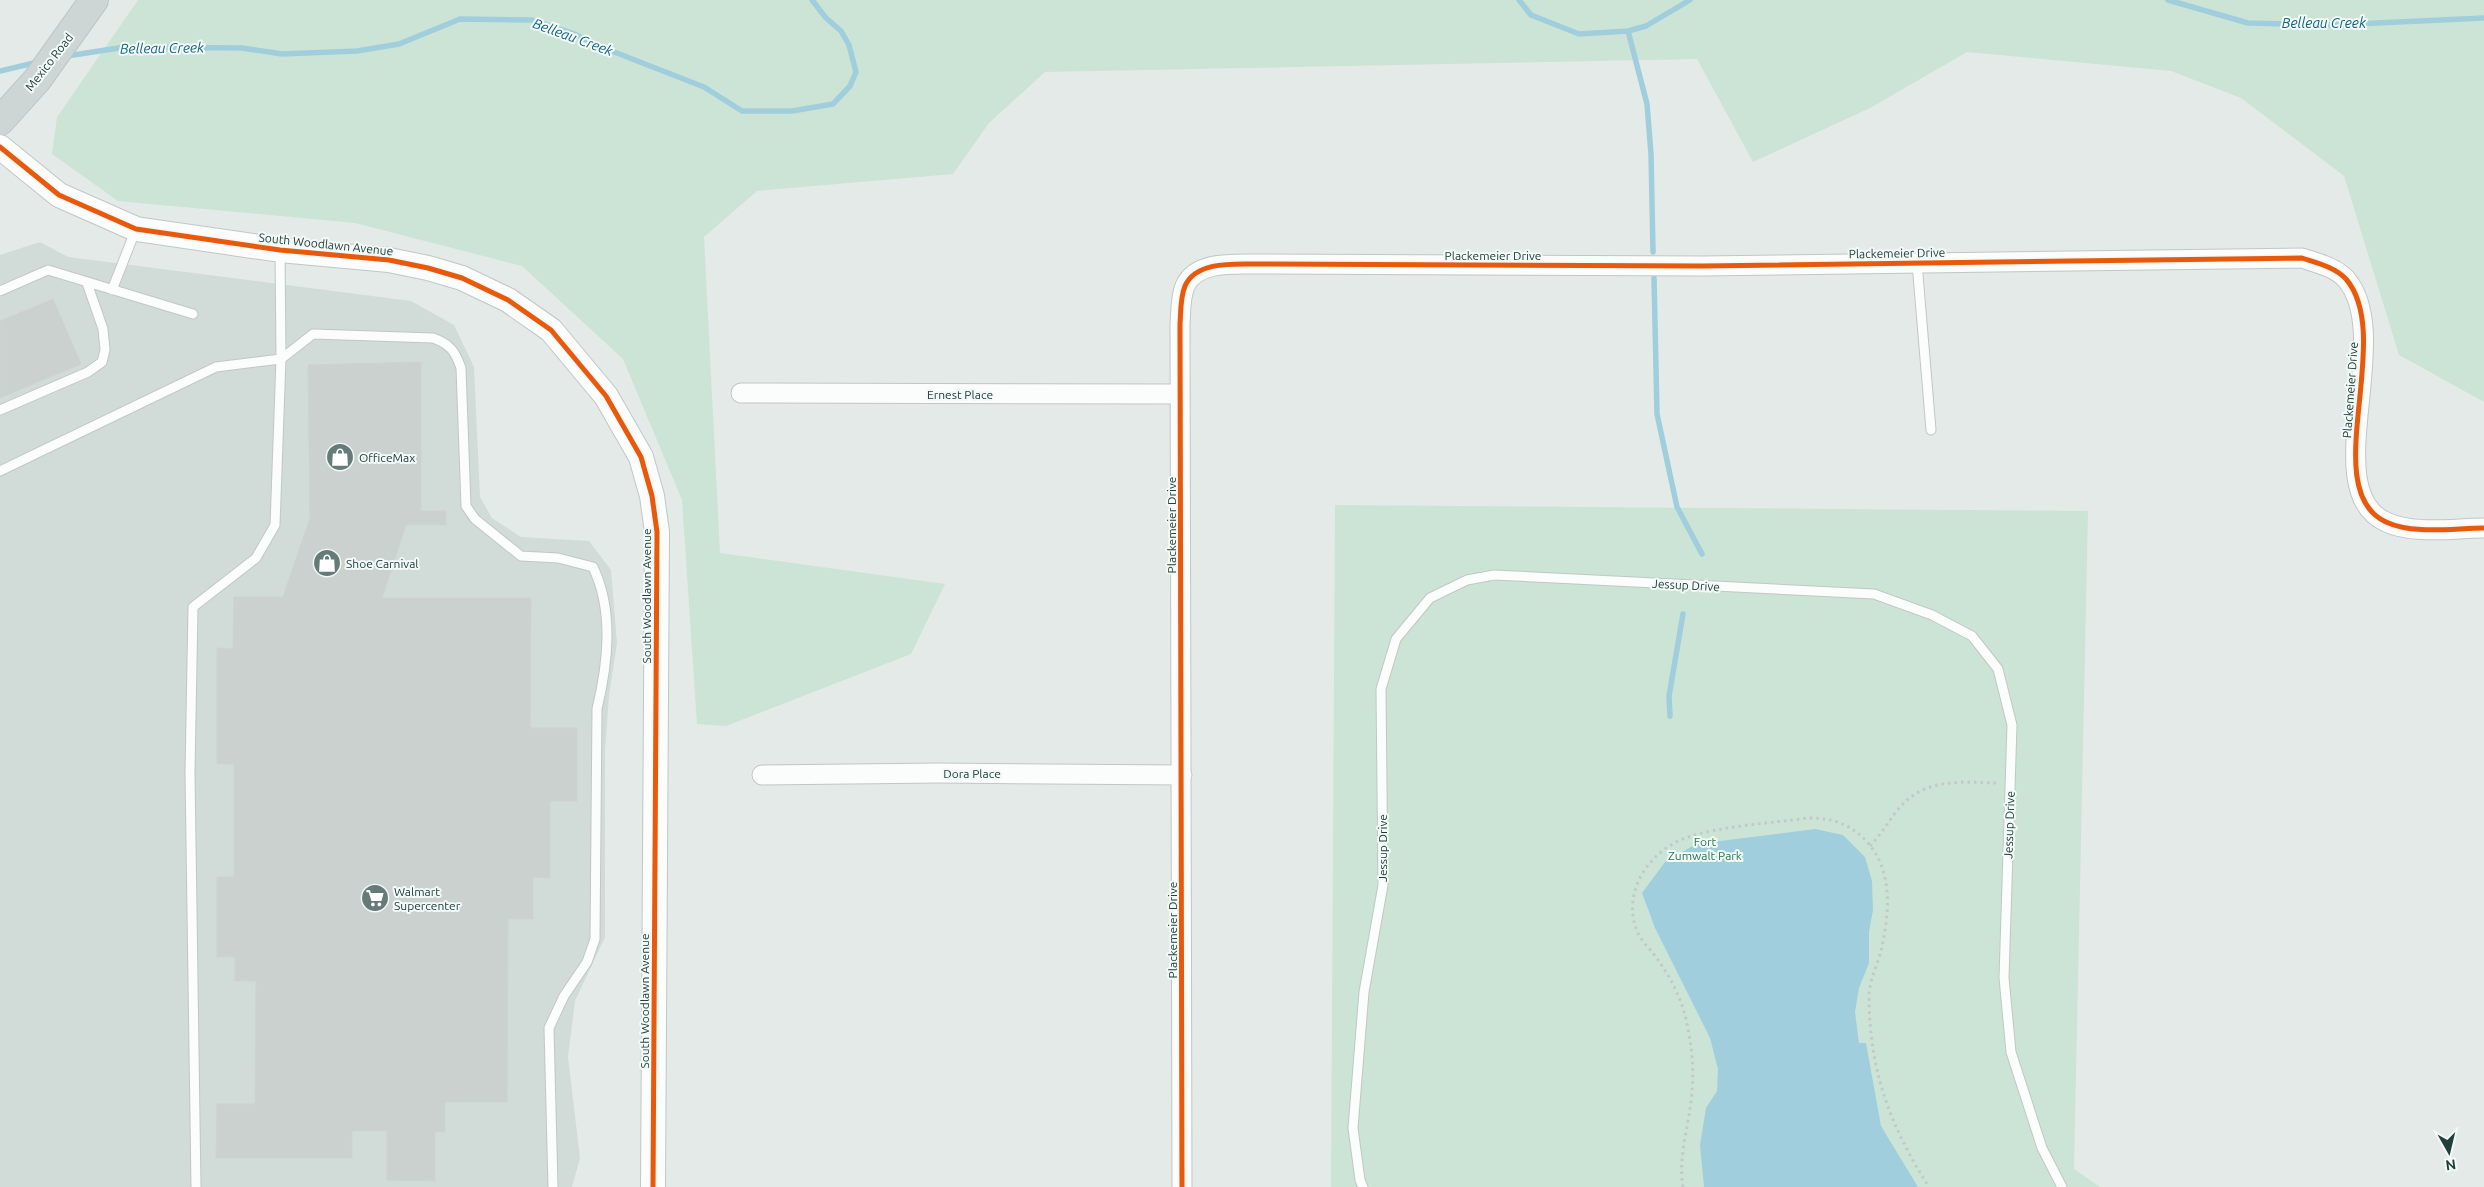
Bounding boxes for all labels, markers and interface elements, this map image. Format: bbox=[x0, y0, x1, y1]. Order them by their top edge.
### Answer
water label: Belleau Creek bbox=[531, 15, 616, 59]
water label: Belleau Creek bbox=[2282, 15, 2367, 31]
street label: Mexico Road bbox=[23, 31, 75, 93]
water label: Belleau Creek bbox=[120, 39, 205, 57]
street label: South Woodlawn Avenue bbox=[258, 230, 394, 258]
street label: Plackemeier Drive bbox=[1849, 246, 1945, 260]
street label: Plackemeier Drive bbox=[1445, 249, 1541, 262]
street label: Plackemeier Drive bbox=[2340, 341, 2360, 439]
street label: Ernest Place bbox=[927, 388, 993, 401]
shop icon: OfficeMax bbox=[325, 442, 355, 472]
place label: OfficeMax bbox=[359, 451, 415, 464]
street label: Plackemeier Drive bbox=[1165, 477, 1178, 573]
street label: South Woodlawn Avenue bbox=[640, 528, 653, 664]
shop icon: Shoe Carnival bbox=[312, 548, 342, 578]
place label: Shoe Carnival bbox=[346, 557, 419, 570]
street label: Jessup Drive bbox=[1652, 577, 1720, 593]
street label: Dora Place bbox=[943, 767, 1001, 780]
street label: Jessup Drive bbox=[2001, 791, 2017, 859]
street label: Jessup Drive bbox=[1376, 814, 1389, 882]
park label: Fort Zumwalt Park bbox=[1668, 835, 1742, 862]
street label: Plackemeier Drive bbox=[1166, 882, 1179, 978]
supermarket icon: Walmart Supercenter bbox=[360, 883, 390, 913]
place label: Walmart Supercenter bbox=[394, 885, 461, 912]
street label: South Woodlawn Avenue bbox=[638, 933, 651, 1069]
north arrow bbox=[2424, 1127, 2474, 1177]
text: N bbox=[2445, 1156, 2457, 1174]

